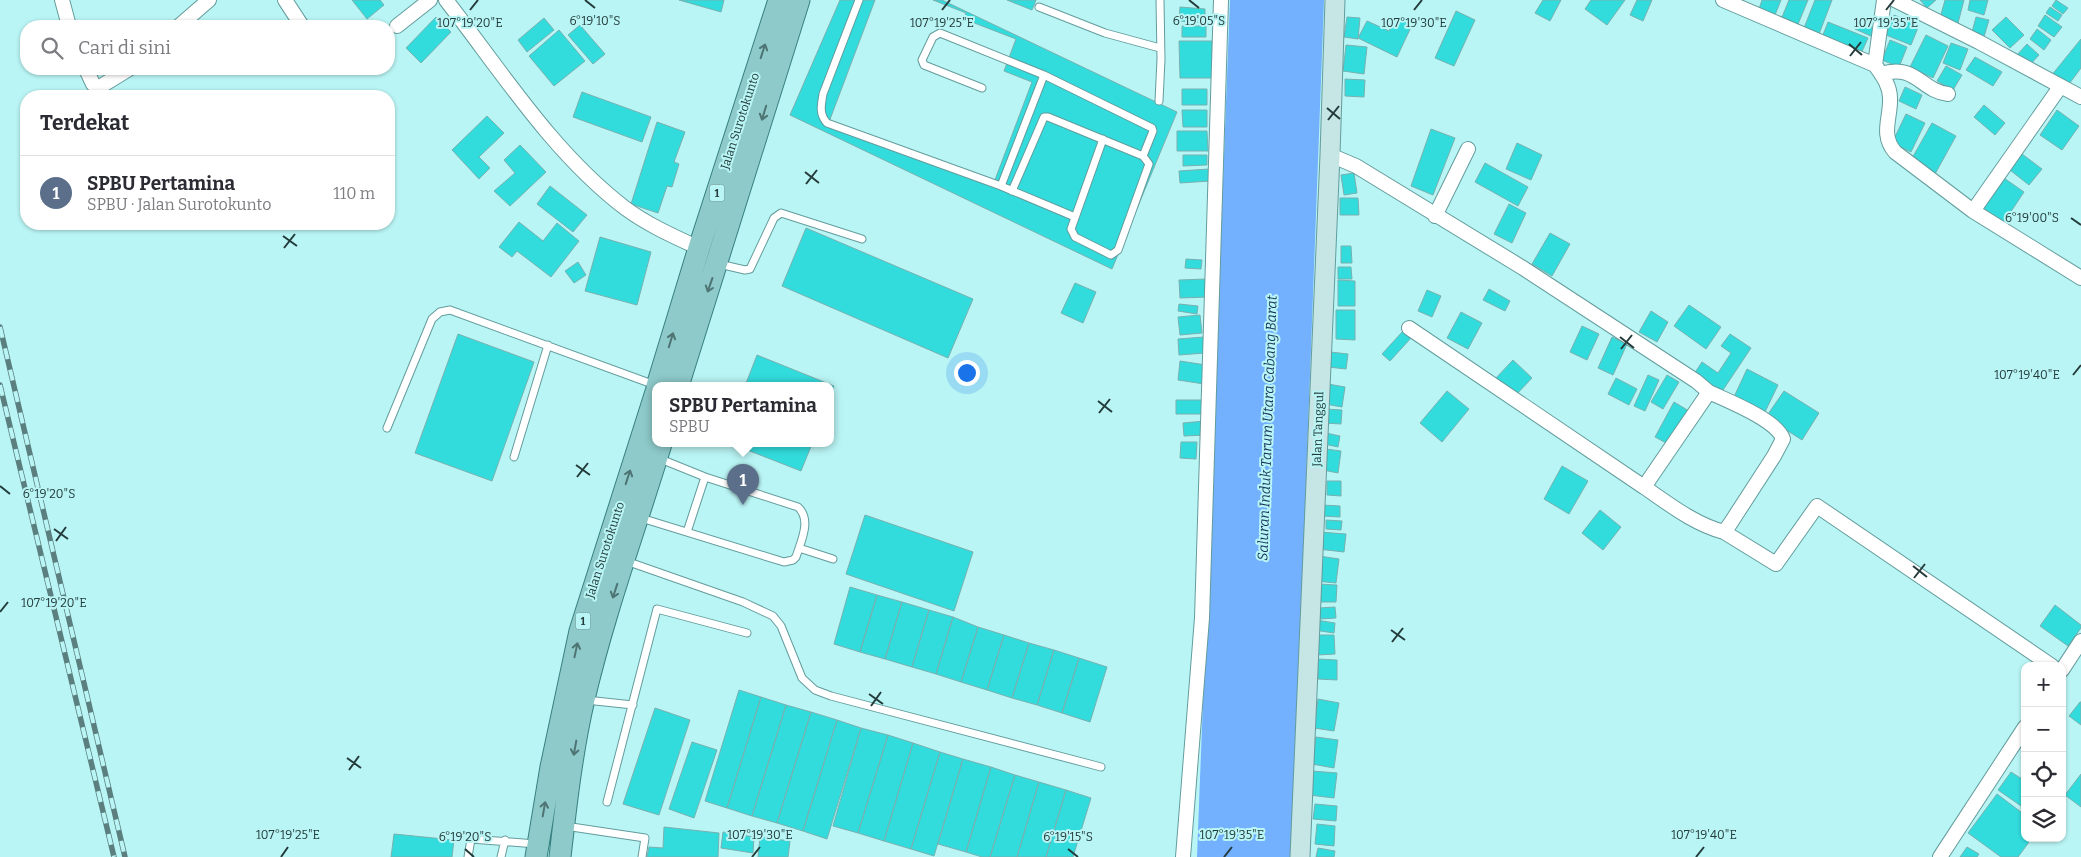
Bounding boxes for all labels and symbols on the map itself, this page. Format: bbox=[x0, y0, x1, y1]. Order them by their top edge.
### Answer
text: 6°19'10"S bbox=[569, 14, 621, 28]
text: 6°19'05"S bbox=[1173, 14, 1225, 28]
text: 107°19'20"E bbox=[437, 16, 503, 30]
text: 107°19'25"E bbox=[910, 16, 974, 30]
text: 107°19'30"E bbox=[1381, 16, 1447, 30]
text: 107°19'35"E bbox=[1854, 16, 1918, 30]
one-way arrow bbox=[758, 44, 768, 60]
street label: Jalan Surotokunto bbox=[718, 71, 762, 172]
one-way arrow bbox=[759, 105, 768, 121]
road number: 1 bbox=[710, 184, 724, 202]
text: 6°19'00"S bbox=[2005, 211, 2059, 225]
one-way arrow bbox=[705, 277, 715, 293]
water label: Saluran Induk Tarum Utara Cabang Barat bbox=[1254, 294, 1281, 561]
one-way arrow bbox=[667, 332, 677, 348]
your location bbox=[954, 360, 980, 386]
text: 107°19'40"E bbox=[1994, 368, 2060, 382]
street label: Jalan Tanggul bbox=[1310, 391, 1326, 468]
pin: 1 bbox=[727, 464, 759, 505]
one-way arrow bbox=[624, 470, 633, 486]
text: 6°19'20"S bbox=[23, 487, 75, 501]
street label: Jalan Surotokunto bbox=[583, 500, 627, 601]
one-way arrow bbox=[609, 582, 619, 598]
text: 107°19'20"E bbox=[21, 596, 87, 610]
road number: 1 bbox=[576, 612, 590, 630]
one-way arrow bbox=[572, 642, 581, 658]
one-way arrow bbox=[569, 739, 579, 755]
one-way arrow bbox=[539, 801, 549, 817]
text: 107°19'25"E bbox=[256, 828, 320, 842]
text: 107°19'30"E bbox=[727, 828, 793, 842]
text: 107°19'35"E bbox=[1200, 828, 1264, 842]
text: 107°19'40"E bbox=[1671, 828, 1737, 842]
text: 6°19'20"S bbox=[439, 830, 491, 844]
text: 6°19'15"S bbox=[1043, 830, 1093, 844]

